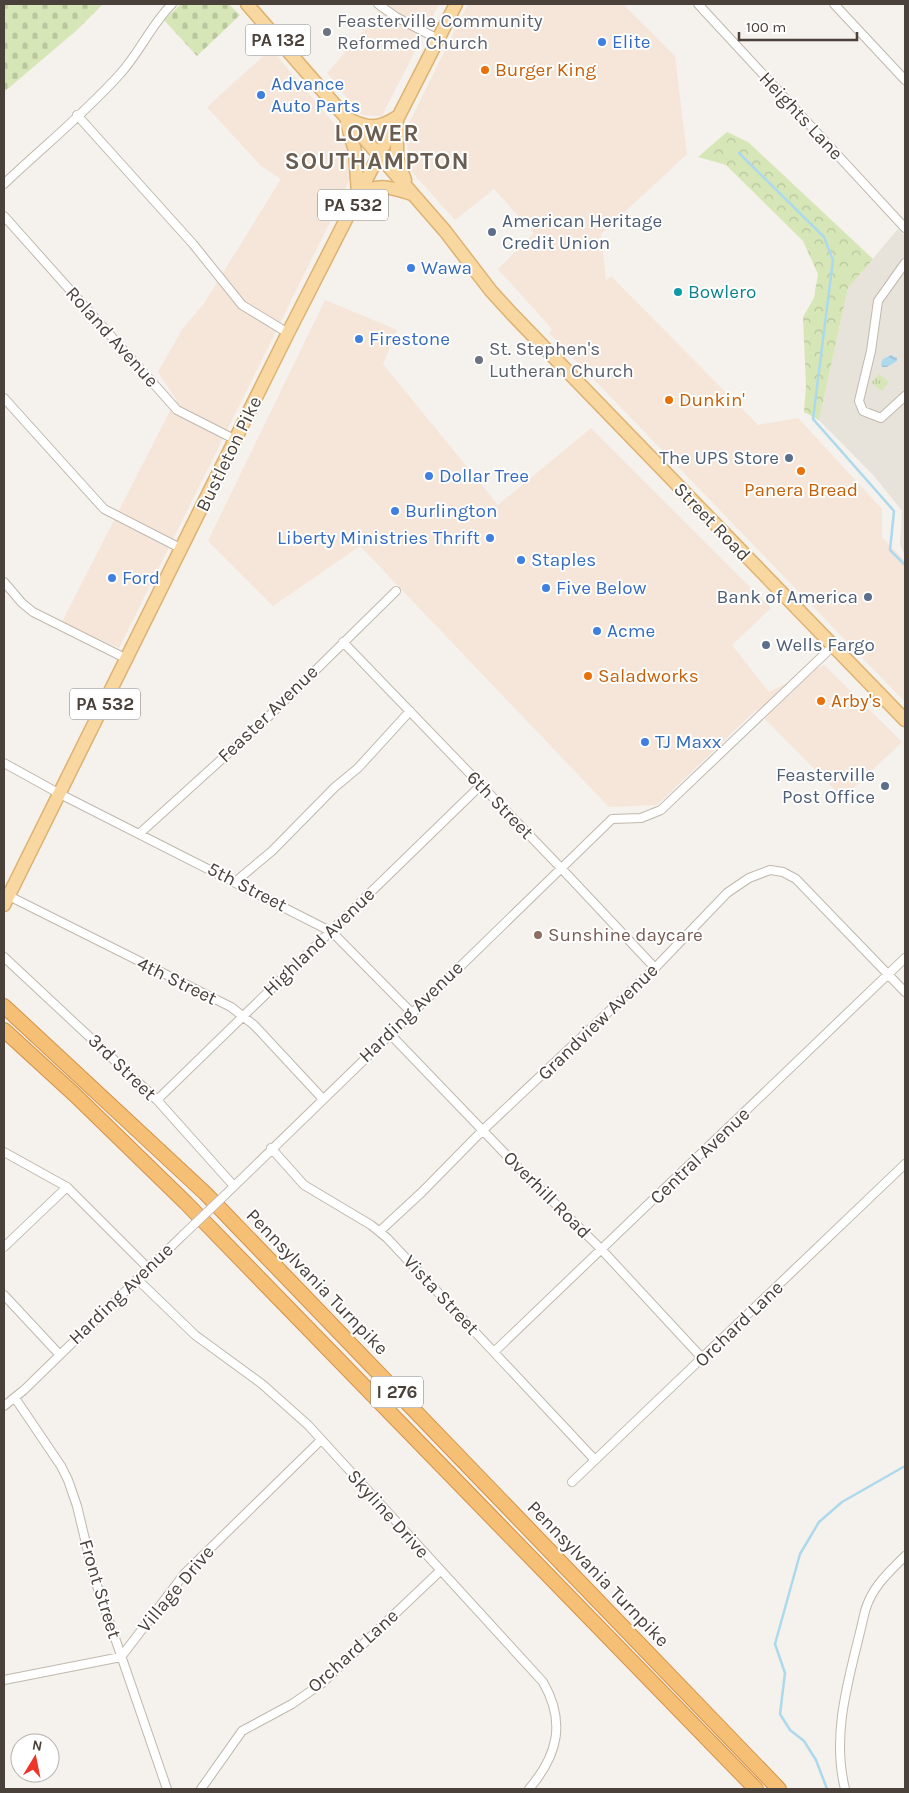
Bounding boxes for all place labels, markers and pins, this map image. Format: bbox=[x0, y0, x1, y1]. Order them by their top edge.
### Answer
place label: Feasterville Community Reformed Church bbox=[337, 10, 543, 54]
marker: Feasterville Community Reformed Church bbox=[321, 26, 333, 38]
place label: Elite bbox=[612, 31, 651, 53]
marker: Elite bbox=[596, 36, 608, 48]
place label: Burger King bbox=[495, 59, 596, 81]
marker: Burger King bbox=[479, 64, 491, 76]
place label: Advance Auto Parts bbox=[271, 73, 360, 117]
marker: Advance Auto Parts bbox=[255, 89, 267, 101]
place label: American Heritage Credit Union bbox=[502, 210, 662, 254]
marker: American Heritage Credit Union bbox=[486, 226, 498, 238]
place label: Wawa bbox=[421, 257, 472, 279]
marker: Wawa bbox=[405, 262, 417, 274]
place label: Bowlero bbox=[688, 281, 756, 303]
marker: Bowlero bbox=[672, 286, 684, 298]
place label: Firestone bbox=[369, 328, 450, 350]
marker: Firestone bbox=[353, 333, 365, 345]
place label: St. Stephen's Lutheran Church bbox=[489, 338, 634, 382]
marker: St. Stephen's Lutheran Church bbox=[473, 354, 485, 366]
place label: Dunkin' bbox=[679, 389, 745, 411]
marker: Dunkin' bbox=[663, 394, 675, 406]
place label: The UPS Store bbox=[659, 447, 779, 469]
marker: The UPS Store bbox=[783, 452, 795, 464]
place label: Dollar Tree bbox=[439, 465, 529, 487]
marker: Panera Bread bbox=[795, 465, 807, 477]
marker: Dollar Tree bbox=[423, 470, 435, 482]
place label: Panera Bread bbox=[744, 479, 858, 501]
place label: Burlington bbox=[405, 500, 497, 522]
marker: Burlington bbox=[389, 505, 401, 517]
place label: Liberty Ministries Thrift bbox=[277, 527, 480, 549]
marker: Liberty Ministries Thrift bbox=[484, 532, 496, 544]
place label: Staples bbox=[531, 549, 596, 571]
marker: Staples bbox=[515, 554, 527, 566]
place label: Ford bbox=[122, 567, 160, 589]
marker: Ford bbox=[106, 572, 118, 584]
place label: Five Below bbox=[556, 577, 647, 599]
marker: Five Below bbox=[540, 582, 552, 594]
place label: Bank of America bbox=[716, 586, 858, 608]
marker: Bank of America bbox=[862, 591, 874, 603]
place label: Acme bbox=[607, 620, 655, 642]
marker: Acme bbox=[591, 625, 603, 637]
place label: Wells Fargo bbox=[776, 634, 875, 656]
marker: Wells Fargo bbox=[760, 639, 772, 651]
place label: Saladworks bbox=[598, 665, 699, 687]
marker: Saladworks bbox=[582, 670, 594, 682]
place label: Arby's bbox=[831, 690, 881, 712]
marker: Arby's bbox=[815, 695, 827, 707]
place label: TJ Maxx bbox=[655, 731, 722, 753]
marker: TJ Maxx bbox=[639, 736, 651, 748]
place label: Feasterville Post Office bbox=[776, 764, 875, 808]
marker: Feasterville Post Office bbox=[879, 780, 891, 792]
place label: Sunshine daycare bbox=[548, 924, 703, 946]
marker: Sunshine daycare bbox=[532, 929, 544, 941]

